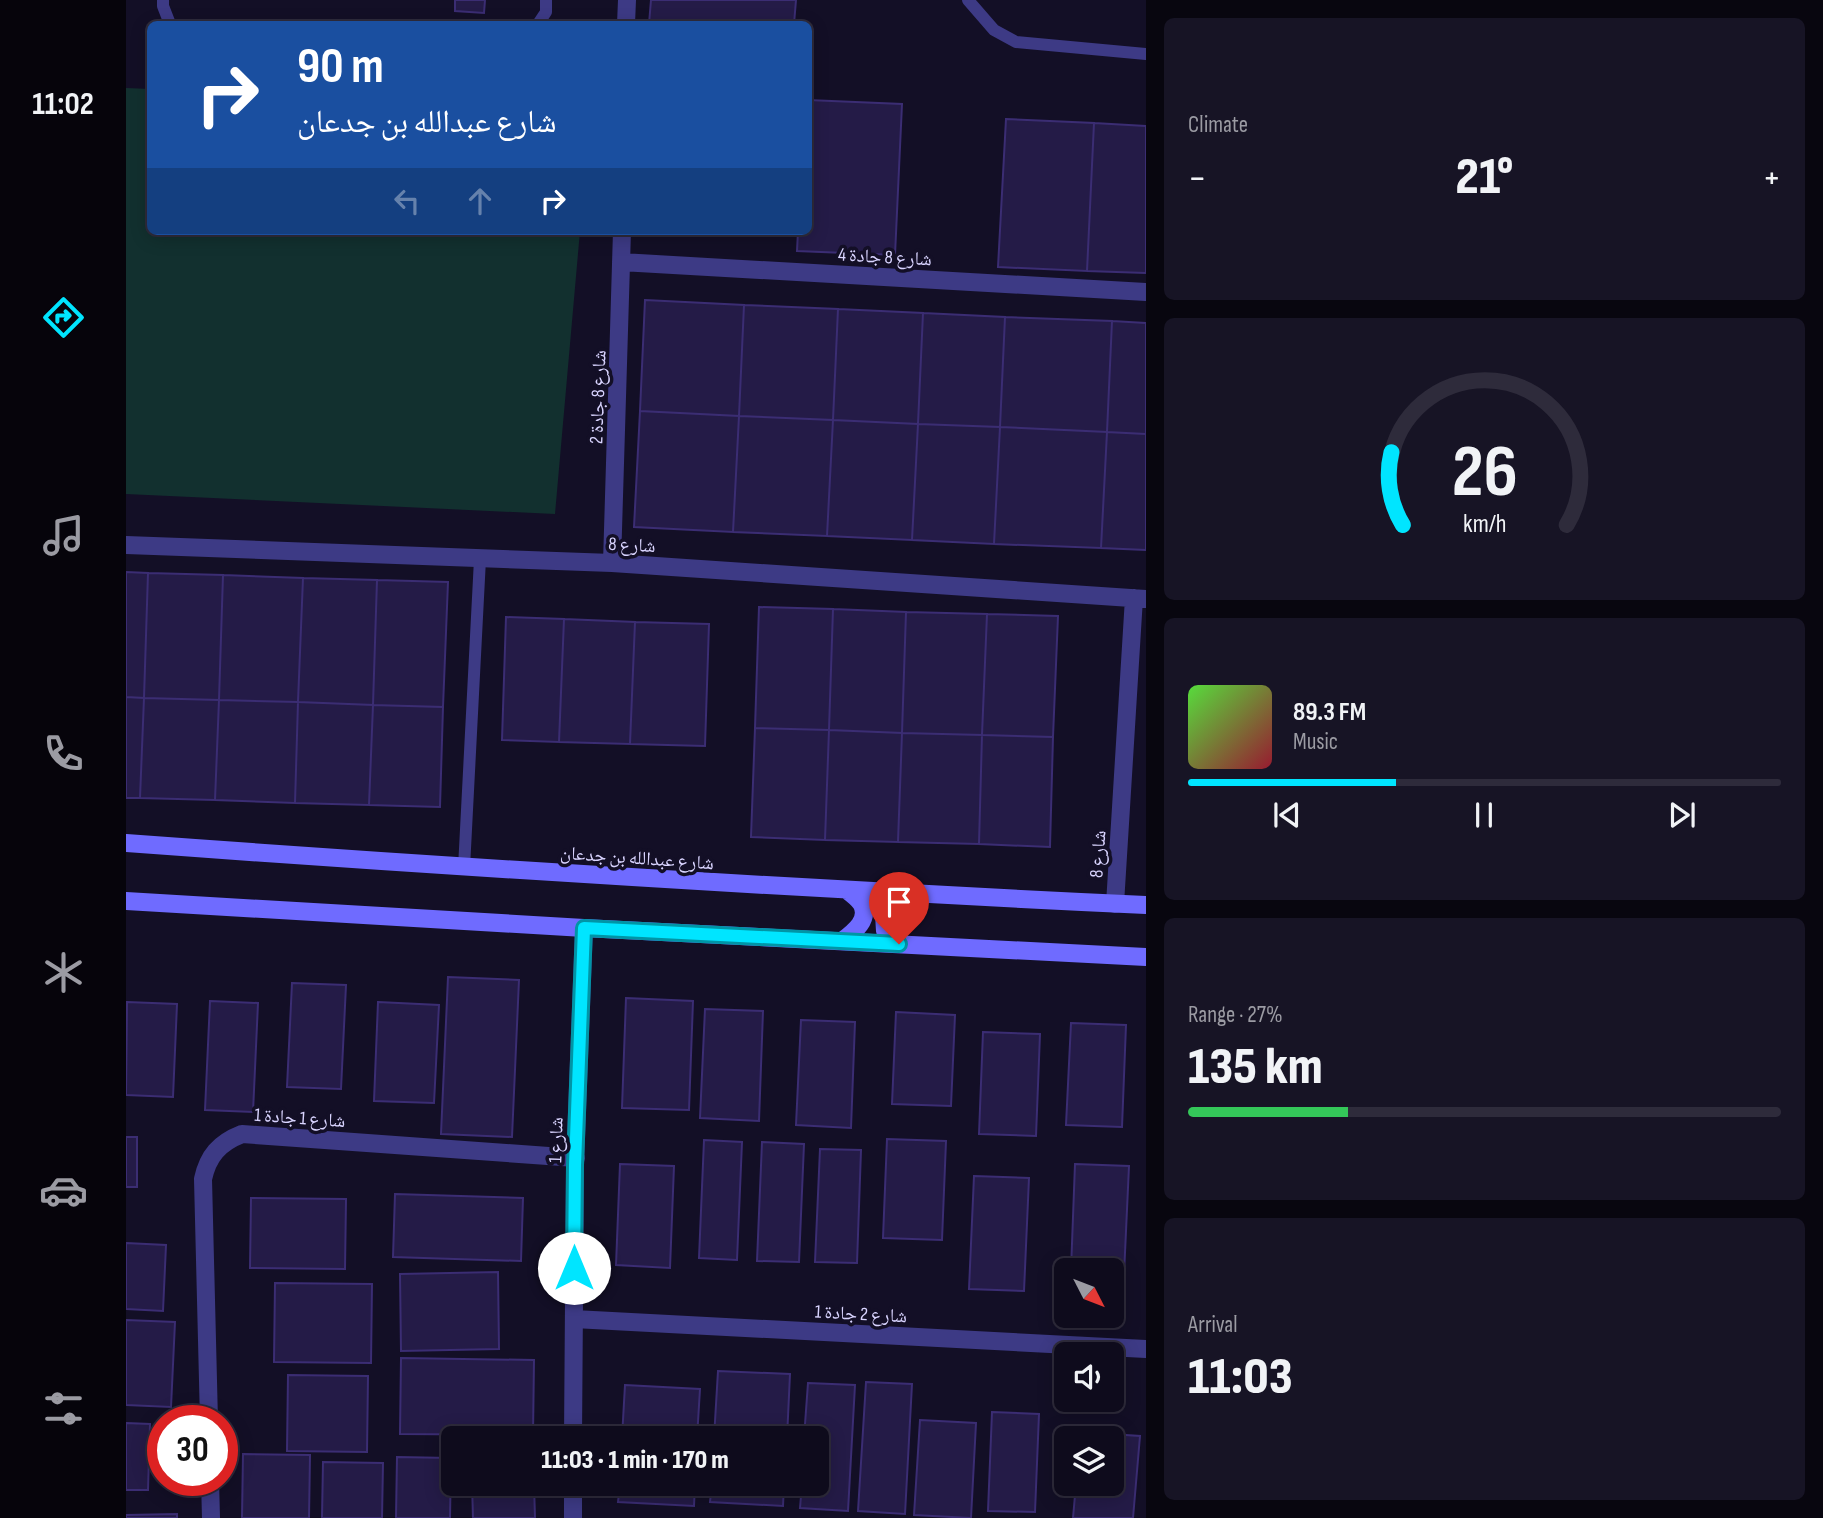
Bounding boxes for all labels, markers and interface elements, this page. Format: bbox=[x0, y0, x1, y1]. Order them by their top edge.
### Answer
text: 90 m bbox=[297, 38, 384, 97]
icon: right bbox=[182, 49, 273, 140]
text: 11:02 bbox=[32, 85, 94, 124]
text: شارع عبدالله بن جدعان bbox=[297, 103, 557, 142]
text: Climate bbox=[1188, 111, 1248, 139]
text: 21° bbox=[1456, 146, 1514, 209]
text: − bbox=[1188, 156, 1207, 201]
text: + bbox=[1762, 156, 1781, 201]
icon: left bbox=[388, 182, 426, 220]
icon: ahead bbox=[461, 182, 499, 220]
icon: right bbox=[534, 182, 572, 220]
street label: شارع 8 جادة 4 bbox=[837, 244, 932, 271]
icon: directions bbox=[39, 293, 88, 342]
street label: شارع 8 جادة 2 bbox=[585, 350, 612, 444]
text: 26 bbox=[1451, 429, 1518, 517]
text: km/h bbox=[1463, 509, 1506, 540]
icon: music bbox=[39, 511, 88, 560]
street label: شارع 8 bbox=[608, 533, 656, 558]
text: 89.3 FM bbox=[1293, 697, 1366, 728]
text: Music bbox=[1293, 728, 1338, 756]
icon: phone bbox=[39, 729, 88, 778]
icon: previous bbox=[1268, 796, 1306, 834]
icon: pause bbox=[1465, 796, 1503, 834]
icon: next bbox=[1663, 796, 1701, 834]
street label: شارع 8 bbox=[1085, 830, 1112, 879]
street label: شارع عبدالله بن جدعان bbox=[559, 842, 715, 875]
pin bbox=[869, 872, 929, 944]
icon: arrive bbox=[880, 883, 918, 921]
icon: climate bbox=[39, 948, 88, 997]
text: Range · 27% bbox=[1188, 1001, 1283, 1029]
text: 135 km bbox=[1188, 1036, 1323, 1099]
street label: شارع 1 جادة 1 bbox=[254, 1104, 346, 1133]
street label: شارع 1 bbox=[544, 1117, 569, 1163]
icon: car bbox=[39, 1166, 88, 1215]
position arrow bbox=[537, 1231, 611, 1305]
north arrow bbox=[1054, 1258, 1124, 1328]
map controls bbox=[1054, 1258, 1124, 1496]
street label: شارع 2 جادة 1 bbox=[814, 1301, 908, 1328]
text: Arrival bbox=[1188, 1311, 1237, 1339]
button: sound bbox=[1054, 1342, 1124, 1412]
text: 11:03 bbox=[1188, 1346, 1293, 1409]
icon: filters bbox=[39, 1384, 88, 1433]
speed limit sign: 30 bbox=[147, 1405, 238, 1496]
button: layers bbox=[1054, 1426, 1124, 1496]
text: 11:03 · 1 min · 170 m bbox=[541, 1445, 729, 1476]

